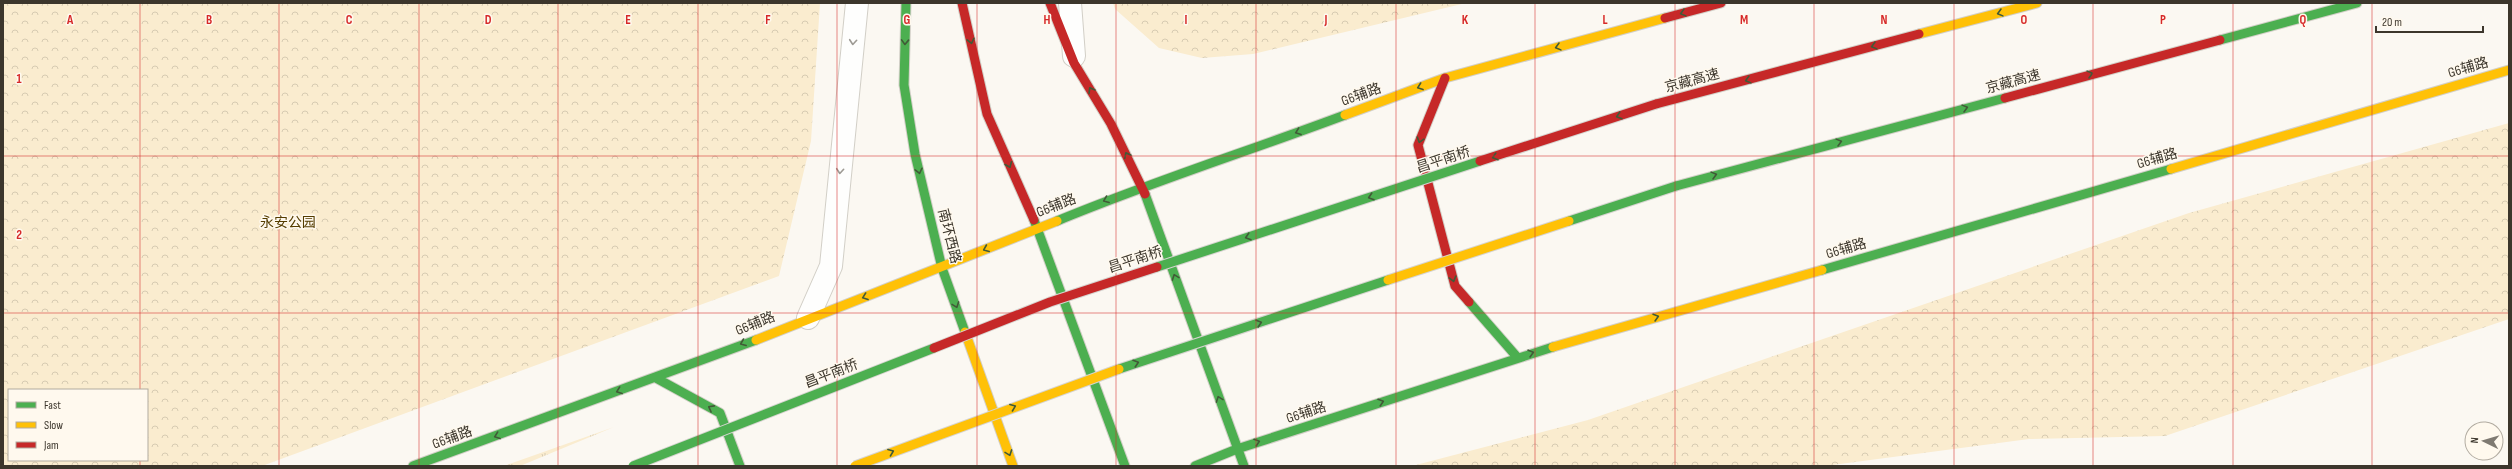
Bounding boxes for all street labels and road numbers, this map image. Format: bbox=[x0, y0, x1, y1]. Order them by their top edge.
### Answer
street label: G6辅路 bbox=[2446, 54, 2490, 81]
street label: 京藏高速 bbox=[1663, 65, 1721, 96]
street label: 京藏高速 bbox=[1984, 66, 2042, 97]
street label: G6辅路 bbox=[1339, 79, 1383, 109]
street label: 昌平南桥 bbox=[1414, 143, 1472, 176]
street label: G6辅路 bbox=[2135, 145, 2179, 172]
street label: G6辅路 bbox=[1034, 190, 1078, 221]
street label: 南环西路 bbox=[934, 207, 965, 265]
street label: G6辅路 bbox=[1824, 235, 1868, 262]
street label: 昌平南桥 bbox=[1106, 243, 1164, 276]
street label: G6辅路 bbox=[733, 308, 777, 339]
street label: 昌平南桥 bbox=[802, 355, 860, 391]
street label: G6辅路 bbox=[1284, 398, 1328, 427]
street label: G6辅路 bbox=[430, 422, 474, 452]

